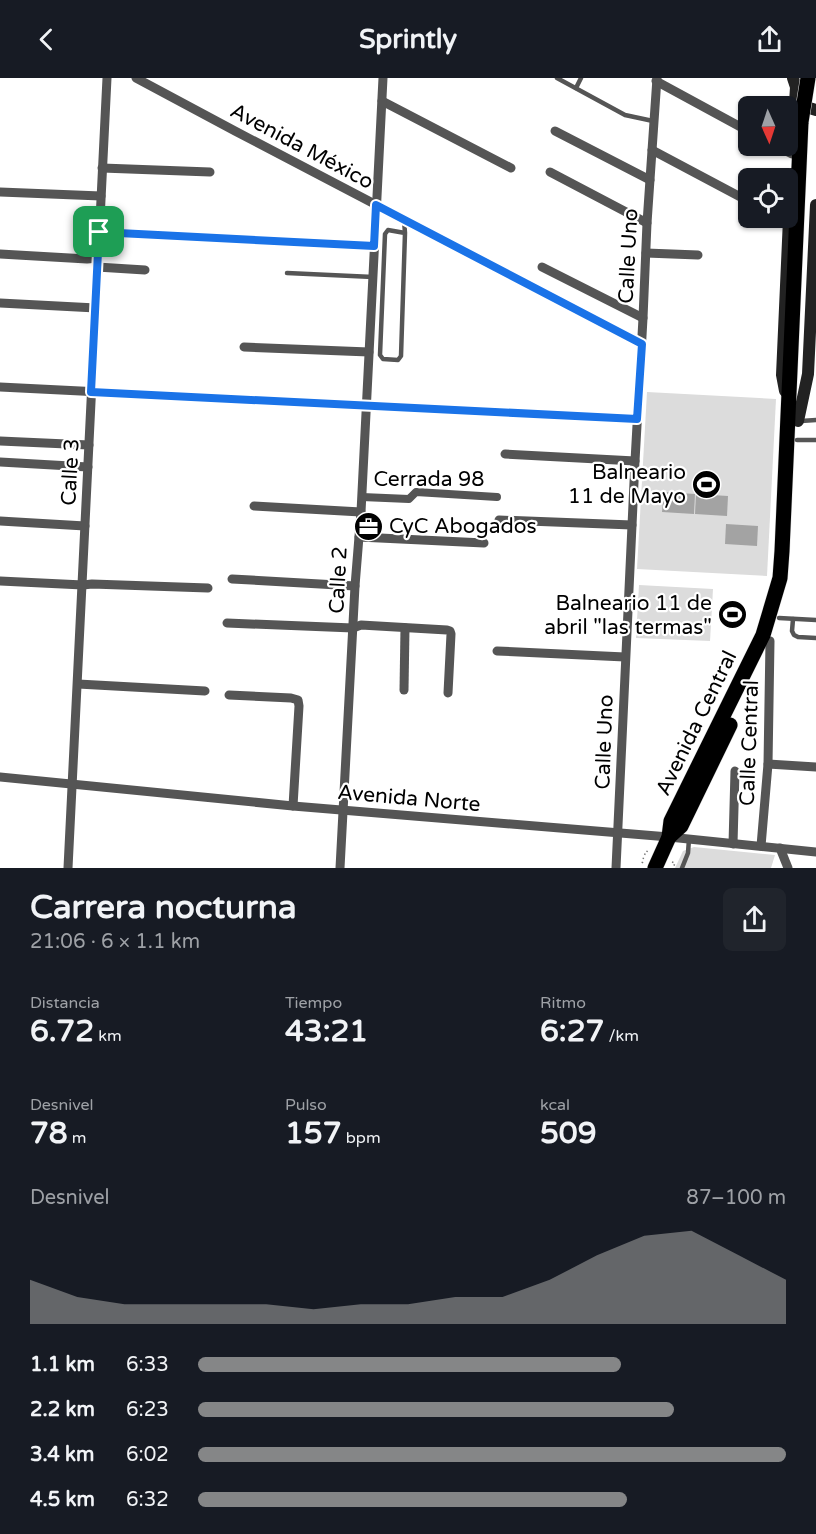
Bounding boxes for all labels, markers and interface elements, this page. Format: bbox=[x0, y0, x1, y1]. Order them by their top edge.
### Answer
icon: back bbox=[30, 23, 63, 56]
text: Sprintly bbox=[359, 23, 457, 56]
icon: share bbox=[753, 23, 786, 56]
north arrow bbox=[738, 96, 798, 156]
map controls bbox=[738, 96, 798, 228]
street label: Avenida México bbox=[226, 98, 378, 195]
button: locate bbox=[738, 168, 798, 228]
pin bbox=[73, 206, 124, 257]
street label: Calle Uno bbox=[614, 208, 643, 304]
icon: arrive bbox=[82, 215, 115, 248]
street label: Calle 3 bbox=[56, 438, 85, 506]
place label: Balneario 11 de Mayo bbox=[568, 460, 686, 509]
street label: Cerrada 98 bbox=[374, 467, 484, 492]
sports icon: Balneario 11 de Mayo bbox=[691, 468, 723, 500]
office icon: CyC Abogados bbox=[352, 510, 384, 542]
place label: CyC Abogados bbox=[389, 514, 537, 539]
street label: Calle 2 bbox=[324, 546, 353, 614]
place label: Balneario 11 de abril "las termas" bbox=[544, 591, 712, 640]
sports icon: Balneario 11 de abril "las termas" bbox=[717, 599, 749, 631]
street label: Avenida Central bbox=[651, 647, 742, 800]
street label: Calle Central bbox=[735, 680, 764, 806]
street label: Calle Uno bbox=[590, 694, 619, 790]
street label: Avenida Norte bbox=[336, 780, 482, 817]
text: Carrera nocturna bbox=[30, 888, 296, 927]
button: share bbox=[723, 888, 786, 951]
text: 21:06 · 6 × 1.1 km bbox=[30, 930, 200, 954]
text: Distancia bbox=[30, 993, 100, 1013]
text: Tiempo bbox=[285, 993, 342, 1013]
text: Ritmo bbox=[540, 993, 586, 1013]
text: 6.72 bbox=[30, 1013, 94, 1050]
text: 43:21 bbox=[285, 1013, 368, 1050]
text: 6:27 bbox=[540, 1013, 604, 1050]
text: km bbox=[94, 1026, 122, 1046]
text: /km bbox=[604, 1026, 639, 1046]
text: Desnivel bbox=[30, 1095, 94, 1115]
text: Pulso bbox=[285, 1095, 327, 1115]
text: kcal bbox=[540, 1095, 570, 1115]
text: 78 bbox=[30, 1115, 68, 1152]
text: 157 bbox=[285, 1115, 342, 1152]
text: 509 bbox=[540, 1115, 597, 1152]
text: m bbox=[68, 1128, 87, 1148]
text: bpm bbox=[342, 1128, 381, 1148]
text: Desnivel bbox=[30, 1186, 109, 1210]
text: 87–100 m bbox=[686, 1186, 786, 1210]
text: 1.1 km bbox=[30, 1353, 95, 1377]
text: 6:33 bbox=[126, 1353, 169, 1377]
text: 2.2 km bbox=[30, 1398, 95, 1422]
text: 6:23 bbox=[126, 1398, 169, 1422]
text: 3.4 km bbox=[30, 1443, 94, 1467]
text: 6:02 bbox=[126, 1443, 169, 1467]
text: 4.5 km bbox=[30, 1488, 95, 1512]
text: 6:32 bbox=[126, 1488, 169, 1512]

